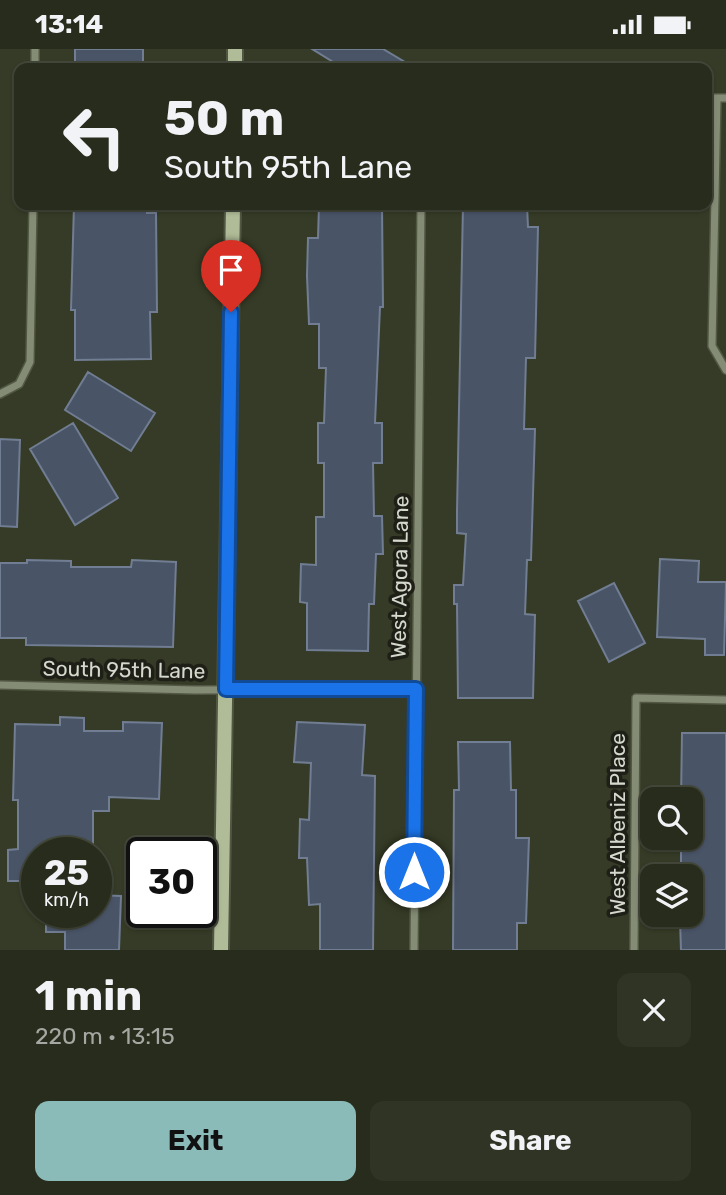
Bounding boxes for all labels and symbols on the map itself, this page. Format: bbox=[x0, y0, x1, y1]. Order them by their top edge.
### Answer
pin bbox=[201, 240, 261, 312]
street label: West Agora Lane bbox=[386, 495, 413, 659]
street label: South 95th Lane bbox=[42, 656, 206, 683]
street label: West Albeniz Place bbox=[605, 733, 630, 915]
position arrow bbox=[377, 835, 451, 909]
speed limit sign: 30 bbox=[126, 837, 217, 928]

